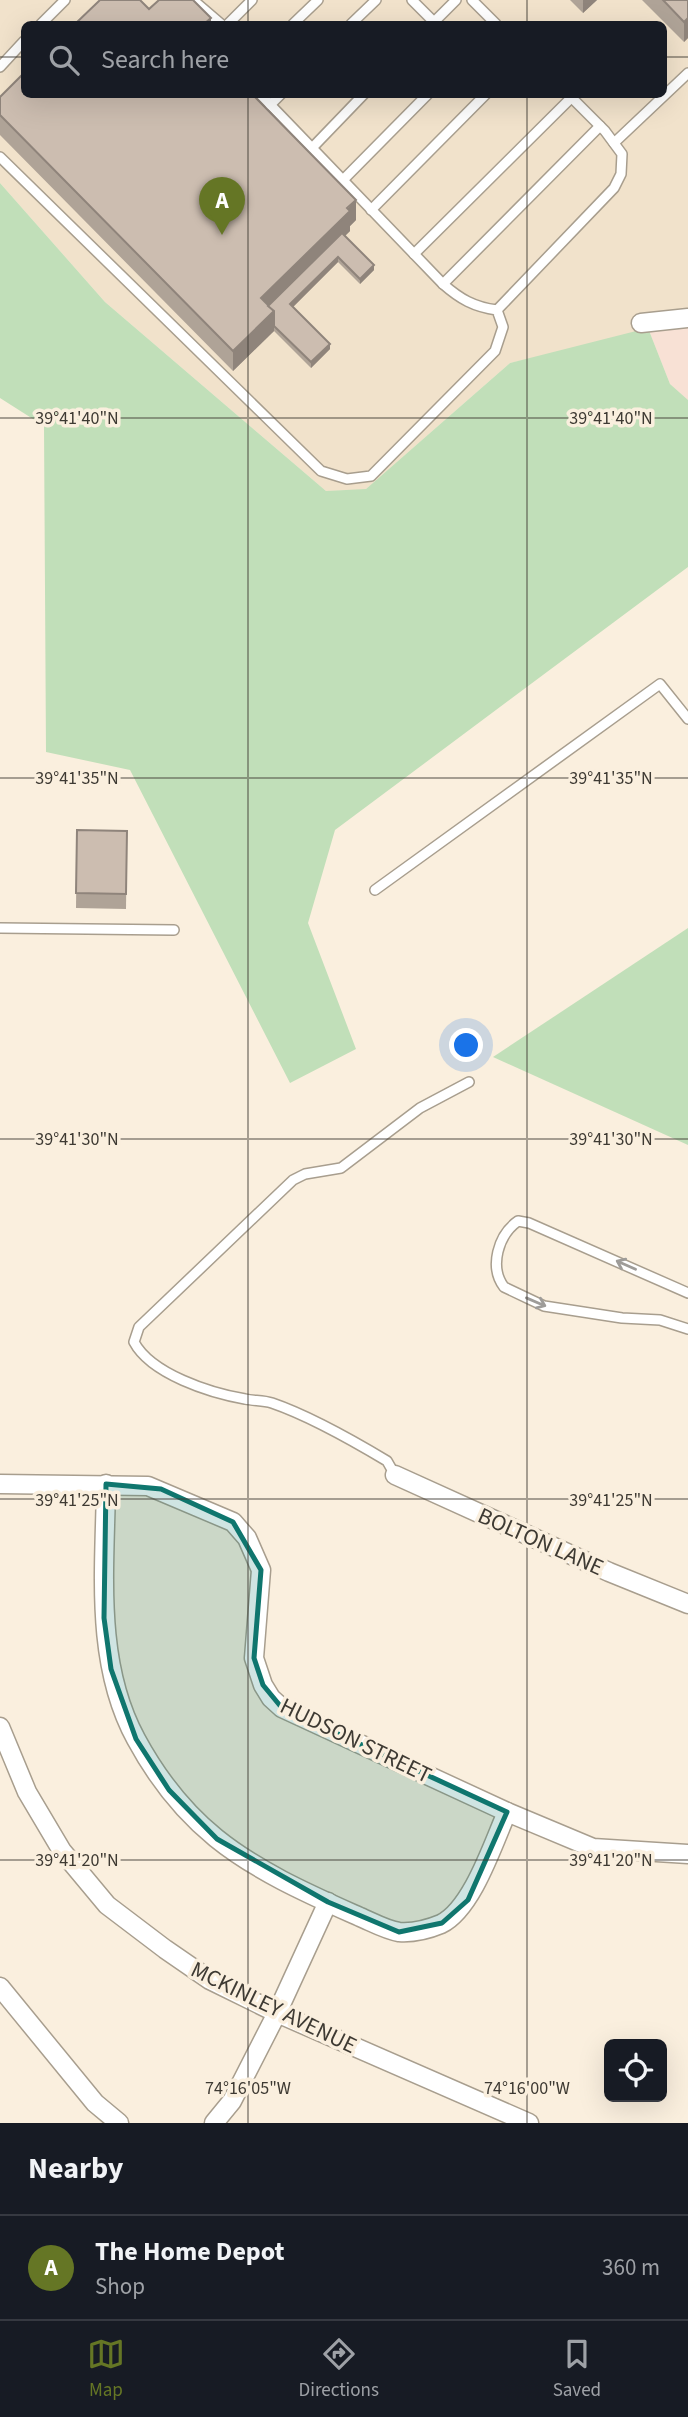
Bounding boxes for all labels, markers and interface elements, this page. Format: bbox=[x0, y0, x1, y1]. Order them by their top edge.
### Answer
search box bbox=[21, 21, 667, 98]
icon: search bbox=[45, 41, 83, 79]
text: Search here bbox=[101, 41, 229, 78]
pin: A bbox=[199, 177, 245, 235]
text: 39°41'40"N bbox=[35, 406, 119, 431]
text: 39°41'40"N bbox=[569, 406, 653, 431]
text: 39°41'35"N bbox=[35, 766, 119, 791]
text: 39°41'35"N bbox=[569, 766, 653, 791]
your location bbox=[449, 1028, 483, 1062]
text: 39°41'30"N bbox=[35, 1127, 119, 1152]
text: 39°41'30"N bbox=[569, 1127, 653, 1152]
one-way arrow bbox=[615, 1258, 637, 1271]
one-way arrow bbox=[525, 1296, 547, 1309]
text: 39°41'25"N bbox=[35, 1488, 119, 1513]
text: 39°41'25"N bbox=[569, 1488, 653, 1513]
street label: BOLTON LANE bbox=[473, 1499, 609, 1584]
street label: HUDSON STREET bbox=[274, 1689, 437, 1791]
text: 39°41'20"N bbox=[35, 1848, 119, 1873]
text: 39°41'20"N bbox=[569, 1848, 653, 1873]
street label: MCKINLEY AVENUE bbox=[185, 1953, 362, 2062]
map controls bbox=[604, 2039, 667, 2102]
button: locate bbox=[604, 2039, 667, 2102]
text: 74°16'05"W bbox=[205, 2076, 291, 2101]
text: 74°16'00"W bbox=[484, 2076, 570, 2101]
text: Nearby bbox=[28, 2147, 123, 2190]
text: The Home Depot bbox=[95, 2233, 284, 2270]
text: A bbox=[44, 2251, 58, 2284]
text: 360 m bbox=[602, 2251, 660, 2284]
text: Shop bbox=[95, 2270, 145, 2303]
tab: Map bbox=[87, 2335, 125, 2404]
tab: Directions bbox=[299, 2335, 379, 2404]
tab: Saved bbox=[553, 2335, 601, 2404]

